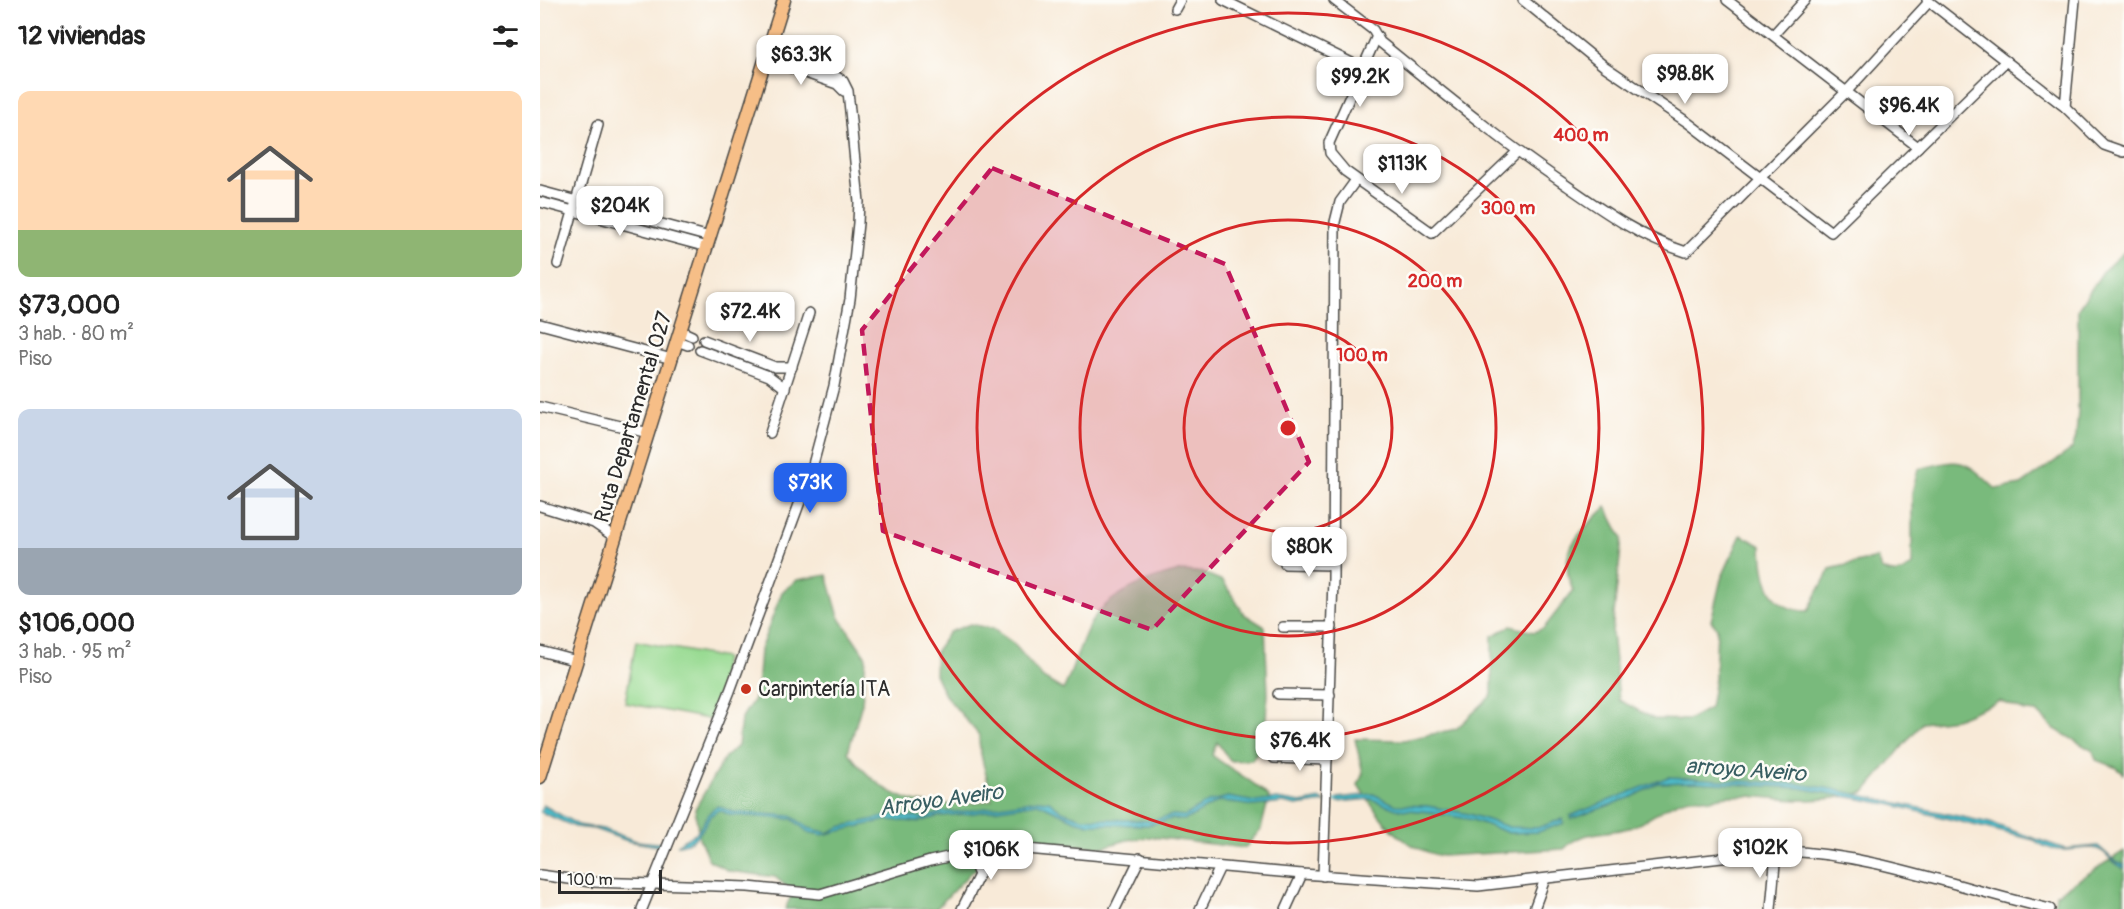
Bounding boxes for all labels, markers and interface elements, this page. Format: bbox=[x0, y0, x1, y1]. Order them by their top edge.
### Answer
text: 12 viviendas bbox=[18, 20, 145, 52]
icon: filters bbox=[489, 20, 522, 53]
pin: $63.3K bbox=[752, 35, 850, 86]
text: $63.3K bbox=[770, 42, 832, 67]
pin: $98.8K bbox=[1636, 54, 1734, 105]
pin: $99.2K bbox=[1311, 57, 1409, 108]
text: $98.8K bbox=[1656, 61, 1714, 86]
text: $99.2K bbox=[1330, 64, 1390, 89]
pin: $96.4K bbox=[1860, 86, 1958, 137]
text: $96.4K bbox=[1879, 93, 1939, 118]
text: 400 m bbox=[1554, 124, 1608, 147]
icon: home bbox=[216, 130, 324, 238]
pin: $113K bbox=[1360, 144, 1444, 195]
text: $113K bbox=[1377, 151, 1427, 176]
pin: $204K bbox=[578, 186, 662, 237]
text: $204K bbox=[590, 193, 650, 218]
text: 300 m bbox=[1481, 197, 1535, 220]
text: 200 m bbox=[1408, 270, 1462, 293]
text: $73,000 bbox=[18, 289, 120, 321]
pin: $72.4K bbox=[701, 292, 799, 343]
text: $72.4K bbox=[720, 299, 780, 324]
street label: Ruta Departamental 027 bbox=[588, 308, 679, 526]
text: 3 hab. · 80 m² bbox=[18, 321, 134, 346]
text: 100 m bbox=[1336, 344, 1388, 367]
text: Piso bbox=[18, 346, 52, 371]
centre of rings bbox=[1278, 418, 1298, 438]
icon: home bbox=[216, 448, 324, 556]
pin: $73K bbox=[774, 463, 846, 514]
text: $73K bbox=[788, 470, 832, 495]
pin: $80K bbox=[1273, 527, 1345, 578]
text: $80K bbox=[1286, 534, 1332, 559]
text: $106,000 bbox=[18, 607, 135, 639]
text: 3 hab. · 95 m² bbox=[18, 639, 132, 664]
text: Piso bbox=[18, 664, 52, 689]
place label: Carpintería ITA bbox=[758, 676, 890, 703]
marker: Carpintería ITA bbox=[739, 682, 753, 696]
pin: $76.4K bbox=[1251, 721, 1349, 772]
text: $76.4K bbox=[1269, 728, 1331, 753]
water label: arroyo Aveiro bbox=[1685, 752, 1809, 788]
water label: Arroyo Aveiro bbox=[878, 777, 1007, 822]
pin: $102K bbox=[1718, 828, 1802, 879]
pin: $106K bbox=[949, 830, 1033, 881]
text: $102K bbox=[1732, 835, 1788, 860]
text: $106K bbox=[963, 837, 1019, 862]
scale bar bbox=[558, 867, 662, 894]
text: 100 m bbox=[567, 870, 613, 890]

